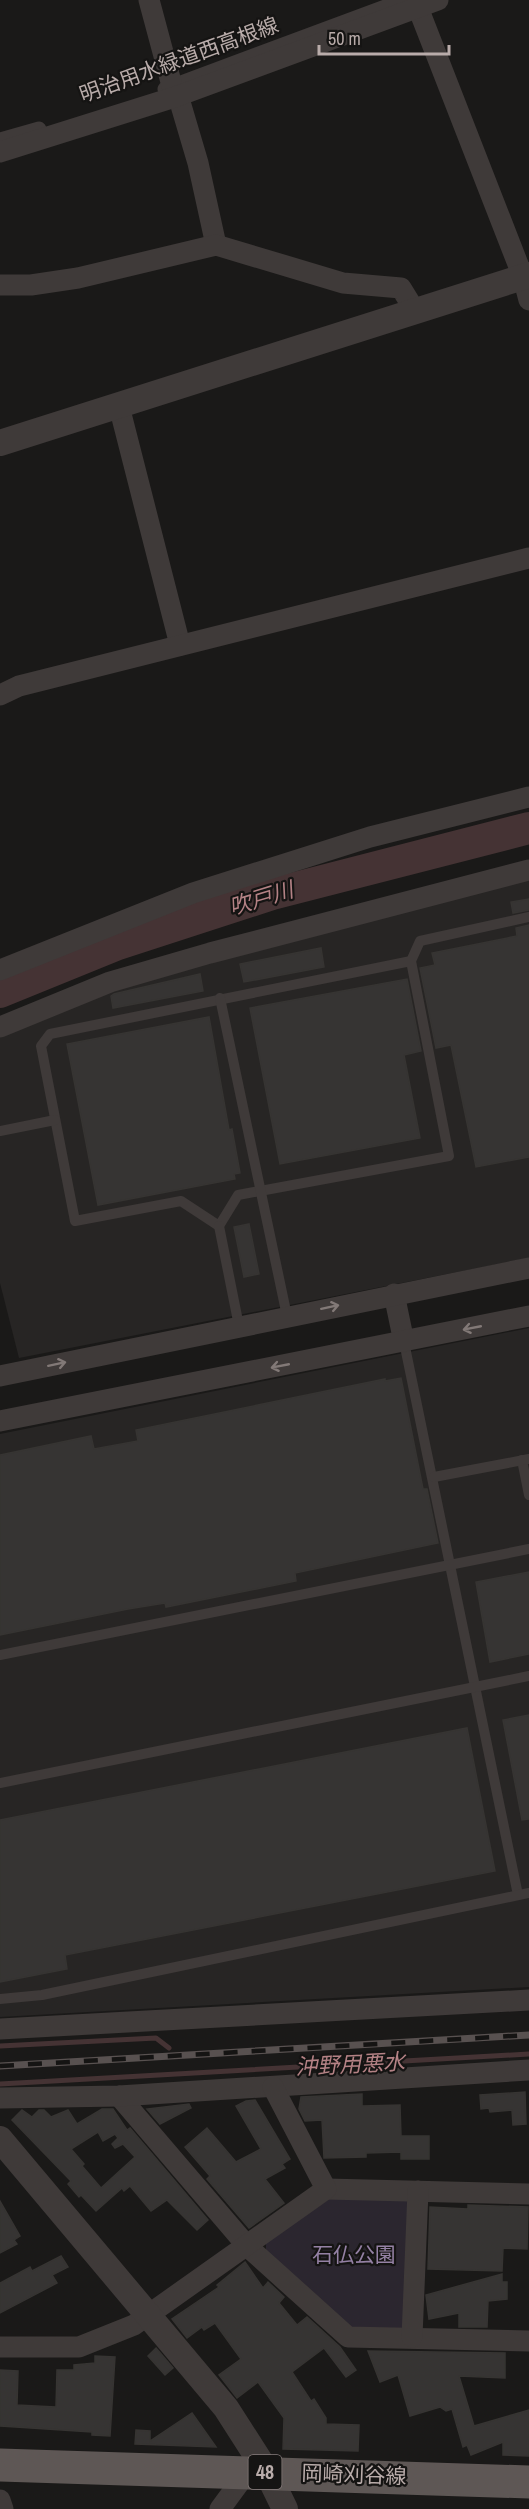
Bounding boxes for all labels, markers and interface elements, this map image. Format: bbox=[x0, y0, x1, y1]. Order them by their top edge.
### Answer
street label: 明治用水緑道西高根線 bbox=[75, 10, 282, 109]
scale bar bbox=[319, 18, 450, 56]
text: 50 m bbox=[328, 26, 361, 51]
water label: 吹戸川 bbox=[225, 873, 299, 922]
one-way arrow bbox=[320, 1301, 340, 1312]
one-way arrow bbox=[462, 1323, 482, 1334]
one-way arrow bbox=[47, 1358, 67, 1369]
one-way arrow bbox=[271, 1361, 291, 1372]
water label: 沖野用悪水 bbox=[294, 2046, 408, 2082]
park label: 石仏公園 bbox=[312, 2240, 396, 2269]
road number: 48 bbox=[248, 2455, 282, 2489]
street label: 岡崎刈谷線 bbox=[301, 2458, 407, 2491]

